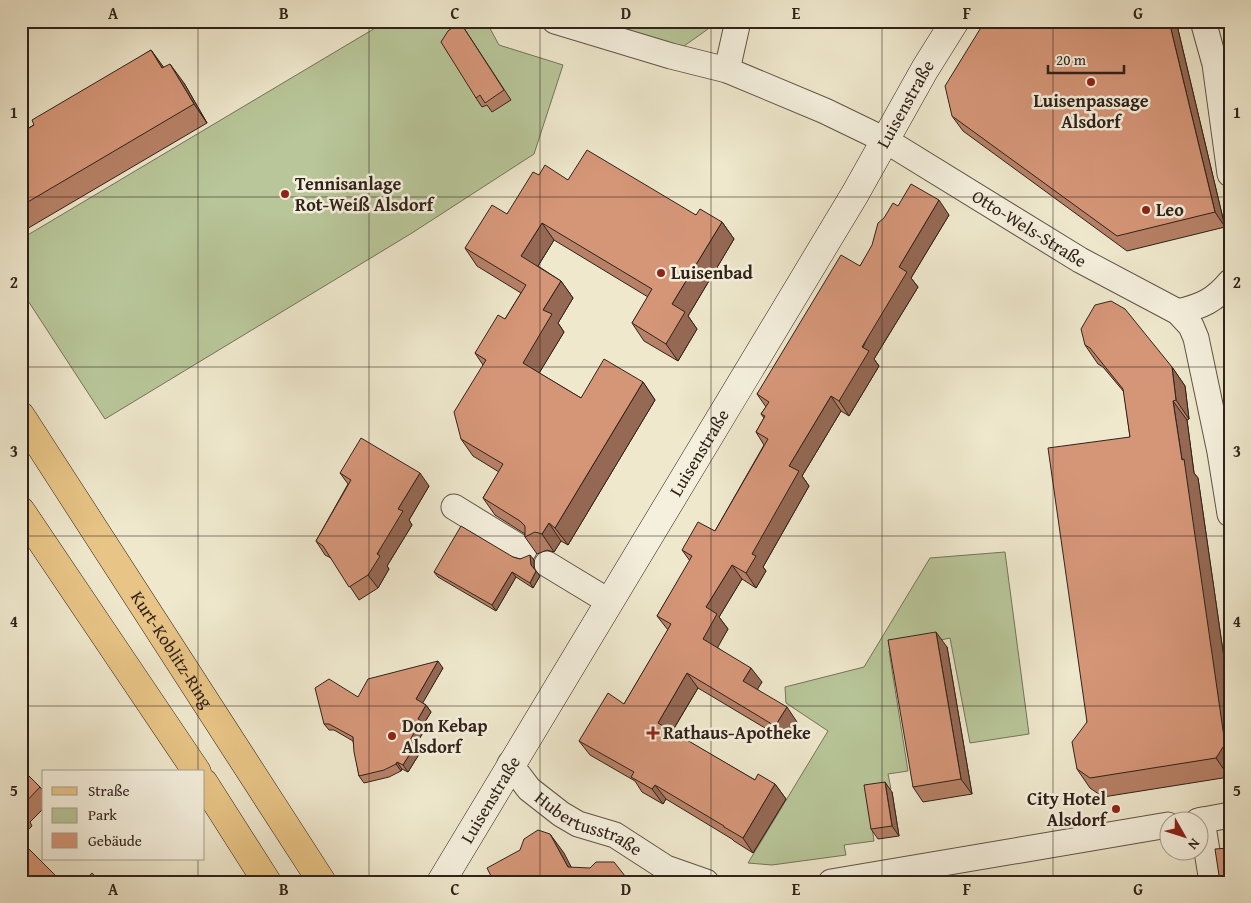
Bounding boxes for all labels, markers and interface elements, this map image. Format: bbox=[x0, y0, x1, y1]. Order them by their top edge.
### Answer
text: A bbox=[108, 1, 119, 25]
text: B bbox=[279, 1, 289, 25]
text: C bbox=[450, 1, 460, 25]
text: D bbox=[621, 1, 631, 25]
text: E bbox=[792, 1, 801, 25]
text: F bbox=[963, 1, 971, 25]
text: G bbox=[1133, 1, 1143, 25]
scale bar bbox=[1048, 42, 1125, 74]
text: 20 m bbox=[1056, 49, 1087, 70]
street label: Luisenstraße bbox=[869, 54, 941, 153]
marker: Luisenpassage Alsdorf bbox=[1085, 76, 1097, 88]
place label: Luisenpassage Alsdorf bbox=[1034, 87, 1149, 135]
text: 1 bbox=[10, 100, 18, 124]
text: 1 bbox=[1233, 100, 1241, 124]
place label: Tennisanlage Rot-Weiß Alsdorf bbox=[295, 170, 436, 218]
street label: Otto-Wels-Straße bbox=[967, 183, 1091, 274]
marker: Tennisanlage Rot-Weiß Alsdorf bbox=[279, 188, 291, 200]
place label: Leo bbox=[1156, 196, 1184, 223]
marker: Leo bbox=[1140, 204, 1152, 216]
place label: Luisenbad bbox=[671, 259, 754, 286]
marker: Luisenbad bbox=[655, 267, 667, 279]
text: 2 bbox=[10, 270, 18, 294]
text: 2 bbox=[1233, 270, 1241, 294]
street label: Luisenstraße bbox=[662, 404, 736, 501]
text: 3 bbox=[10, 439, 18, 463]
text: 3 bbox=[1233, 439, 1241, 463]
street label: Kurt-Koblitz-Ring bbox=[124, 585, 220, 713]
text: 4 bbox=[10, 609, 18, 633]
text: 4 bbox=[1233, 609, 1241, 633]
place label: Don Kebap Alsdorf bbox=[402, 712, 487, 760]
place label: Rathaus-Apotheke bbox=[663, 719, 811, 746]
marker: Rathaus-Apotheke bbox=[647, 727, 659, 739]
marker: Don Kebap Alsdorf bbox=[386, 730, 398, 742]
street label: Luisenstraße bbox=[453, 751, 527, 848]
legend bbox=[42, 770, 205, 860]
text: 5 bbox=[10, 778, 18, 802]
text: 5 bbox=[1233, 778, 1241, 802]
text: Straße bbox=[88, 780, 130, 801]
street label: Hubertusstraße bbox=[529, 784, 648, 862]
place label: City Hotel Alsdorf bbox=[1027, 785, 1109, 833]
marker: City Hotel Alsdorf bbox=[1110, 803, 1122, 815]
text: Park bbox=[88, 804, 117, 825]
north arrow bbox=[1158, 810, 1208, 860]
text: Gebäude bbox=[88, 830, 142, 851]
text: N bbox=[1183, 834, 1205, 855]
text: A bbox=[108, 877, 119, 901]
text: B bbox=[279, 877, 289, 901]
text: C bbox=[450, 877, 460, 901]
text: D bbox=[621, 877, 631, 901]
text: E bbox=[792, 877, 801, 901]
text: F bbox=[963, 877, 971, 901]
text: G bbox=[1133, 877, 1143, 901]

